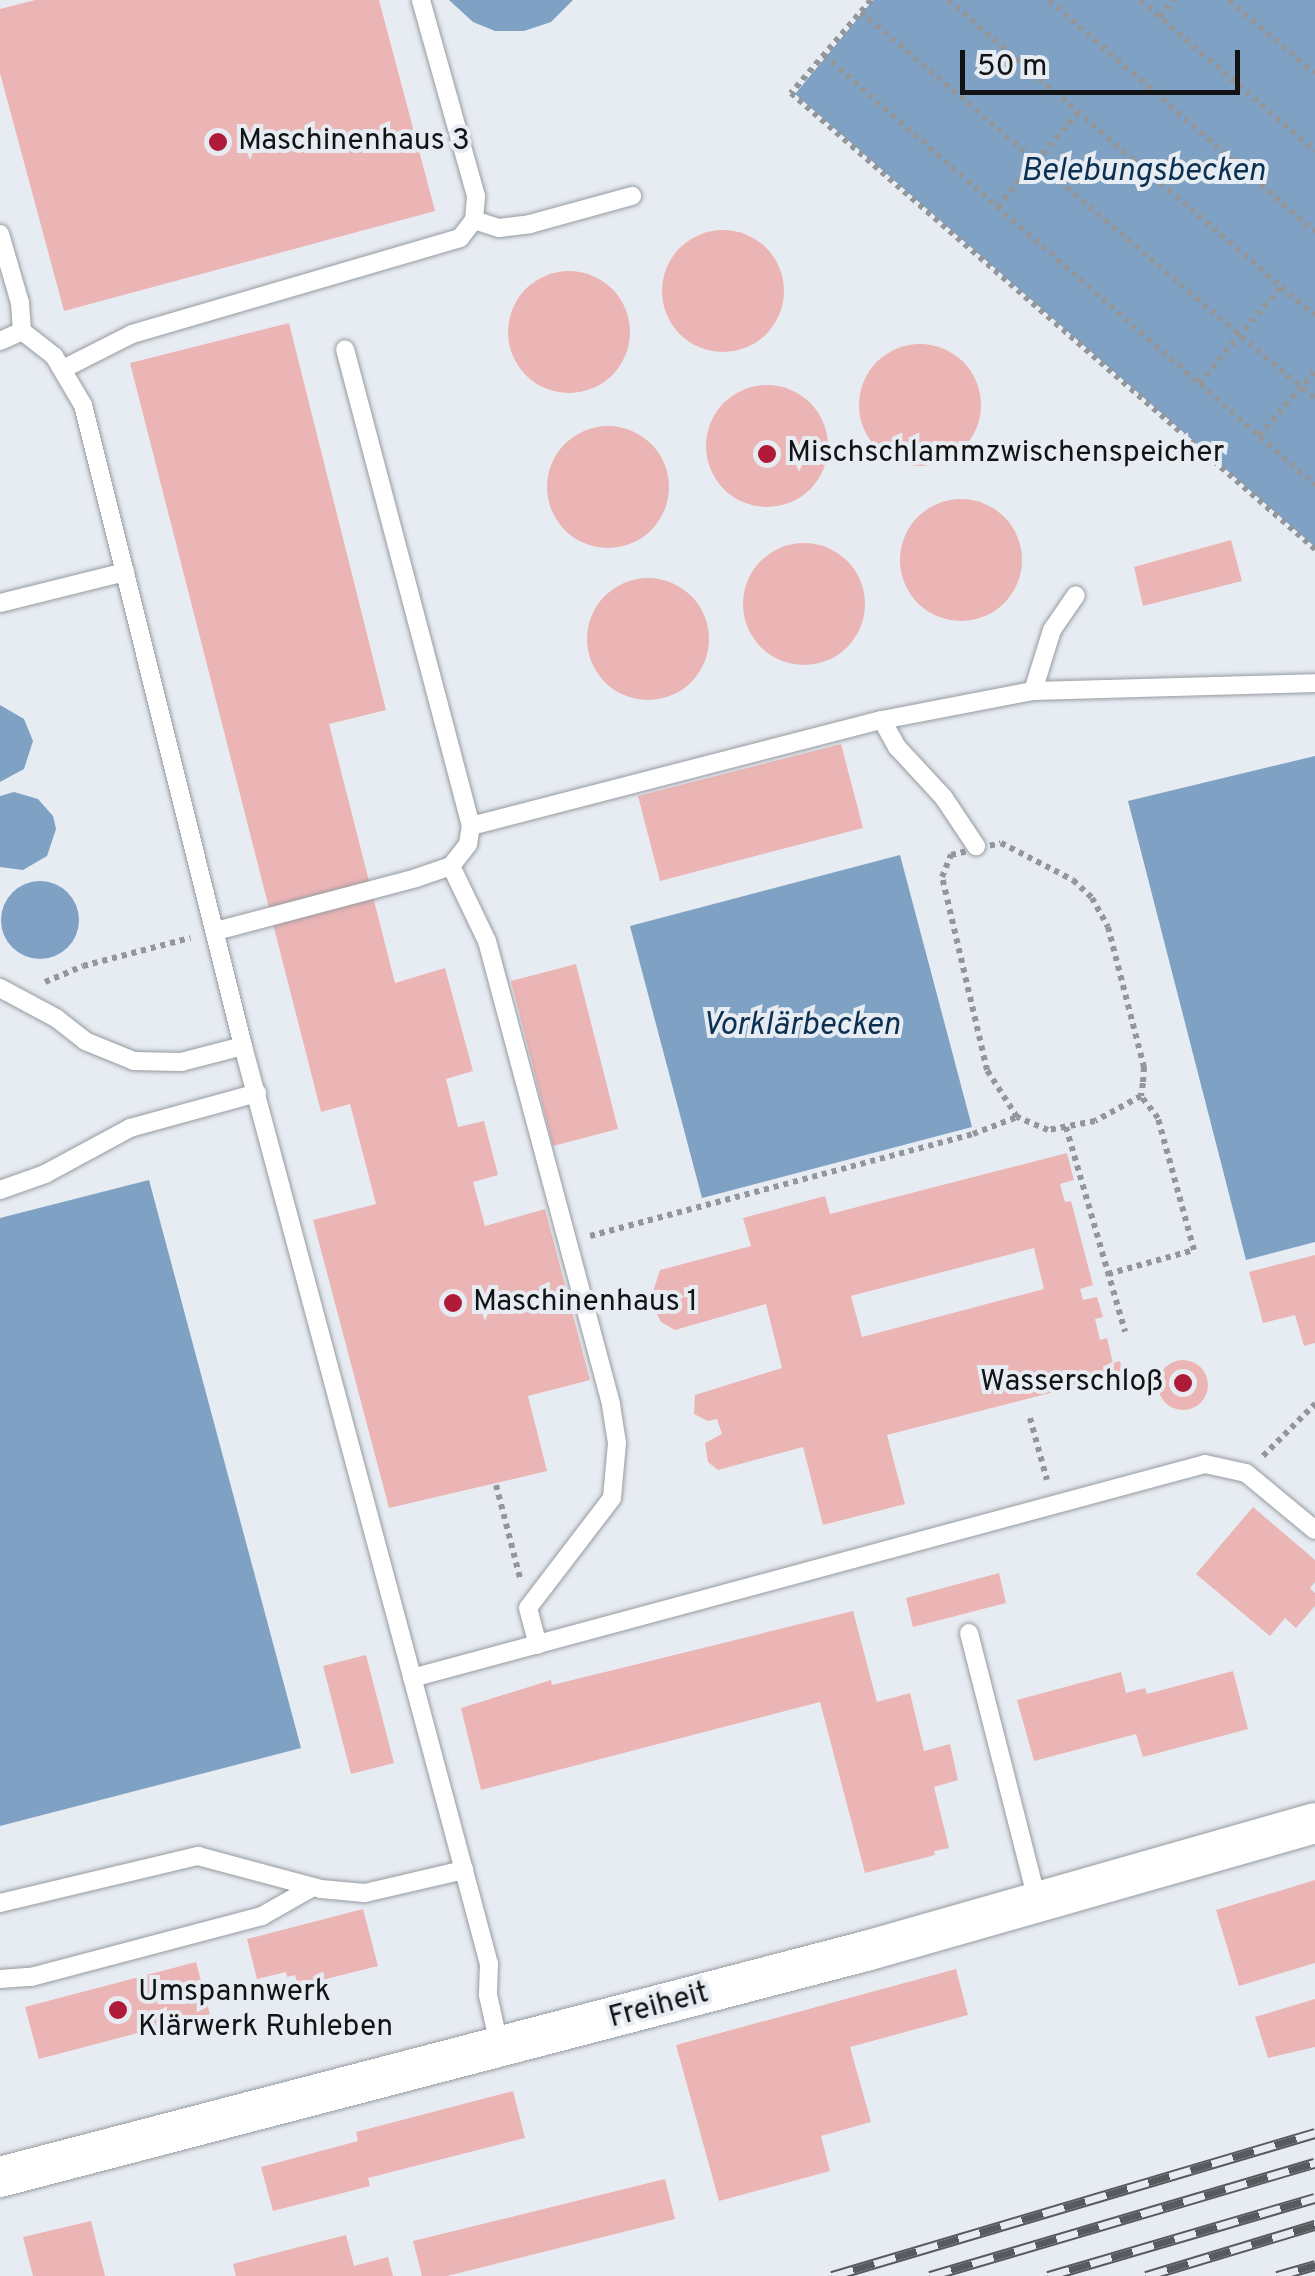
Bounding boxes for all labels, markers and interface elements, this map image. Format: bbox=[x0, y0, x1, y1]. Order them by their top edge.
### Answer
scale bar bbox=[965, 30, 1245, 92]
text: 50 m bbox=[977, 49, 1047, 86]
place label: Maschinenhaus 3 bbox=[238, 124, 470, 160]
marker: Maschinenhaus 3 bbox=[207, 131, 229, 153]
water label: Belebungsbecken bbox=[1021, 153, 1265, 191]
place label: Mischschlammzwischenspeicher bbox=[787, 436, 1224, 472]
marker: Mischschlammzwischenspeicher bbox=[756, 443, 778, 465]
water label: Vorklärbecken bbox=[702, 1007, 900, 1045]
place label: Maschinenhaus 1 bbox=[473, 1285, 698, 1321]
marker: Maschinenhaus 1 bbox=[442, 1292, 464, 1314]
place label: Wasserschloß bbox=[980, 1365, 1163, 1401]
marker: Wasserschloß bbox=[1172, 1372, 1194, 1394]
place label: Umspannwerk Klärwerk Ruhleben bbox=[138, 1975, 393, 2046]
street label: Freiheit bbox=[605, 1976, 713, 2038]
marker: Umspannwerk Klärwerk Ruhleben bbox=[107, 1999, 129, 2021]

